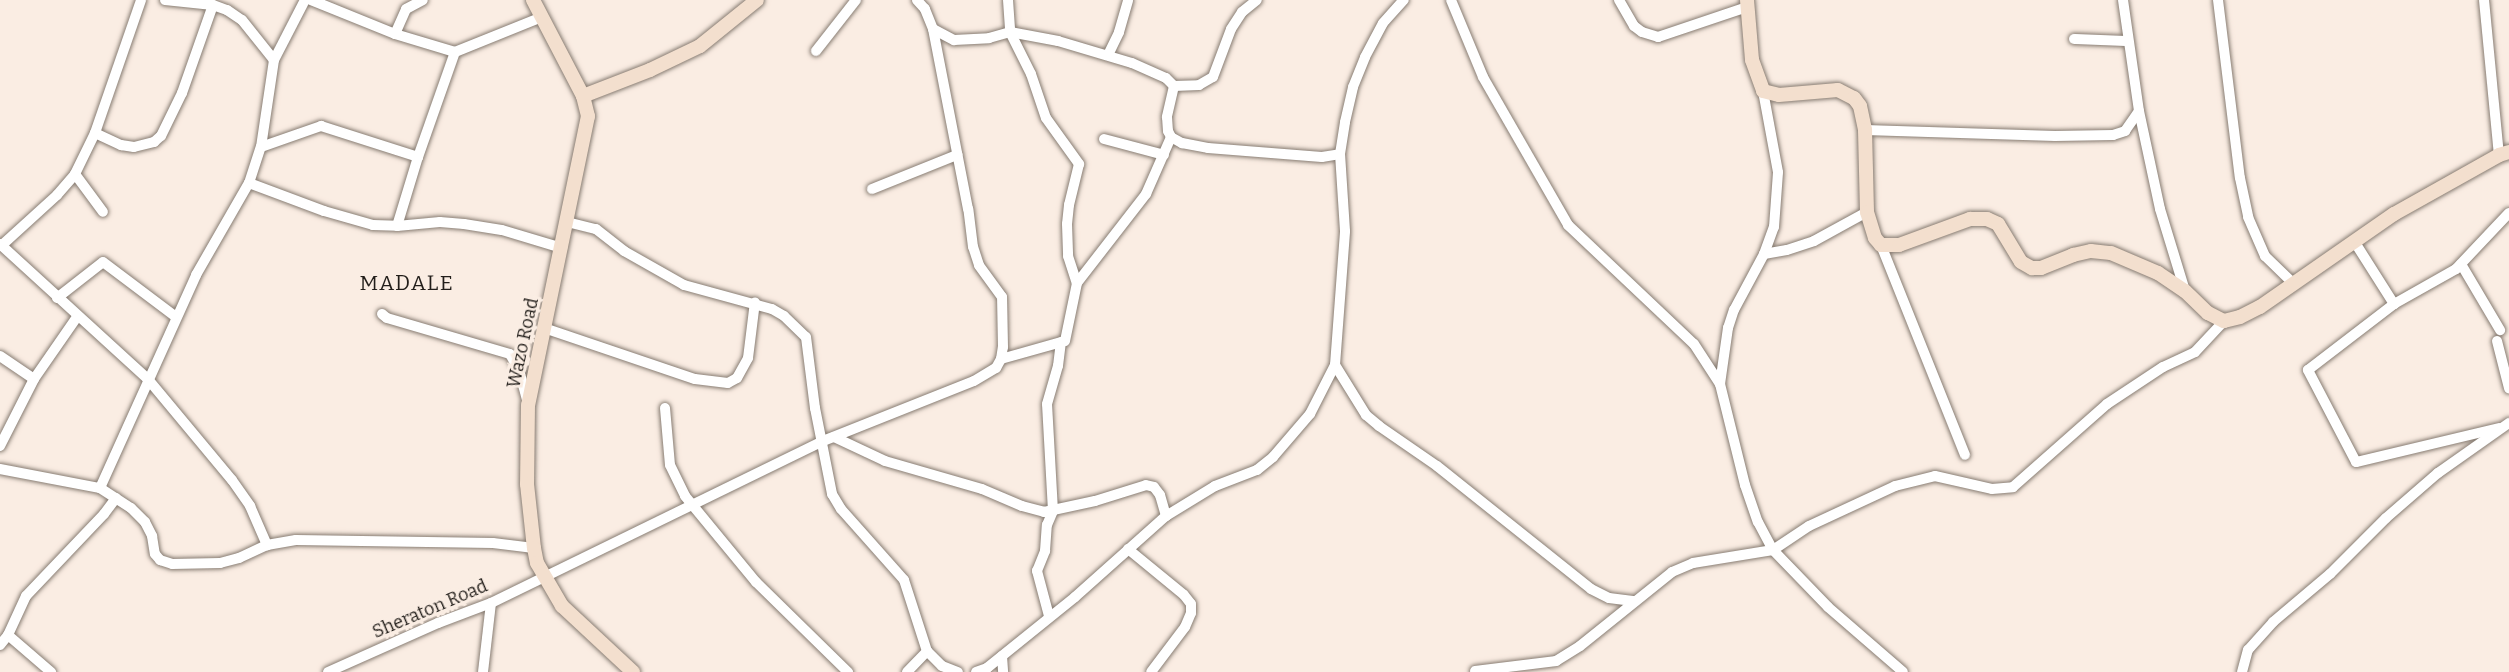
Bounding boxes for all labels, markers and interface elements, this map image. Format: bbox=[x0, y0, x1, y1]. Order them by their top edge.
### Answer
district label: MADALE bbox=[360, 270, 454, 296]
street label: Wazo Road bbox=[503, 296, 543, 390]
street label: Sheraton Road bbox=[369, 575, 491, 643]

